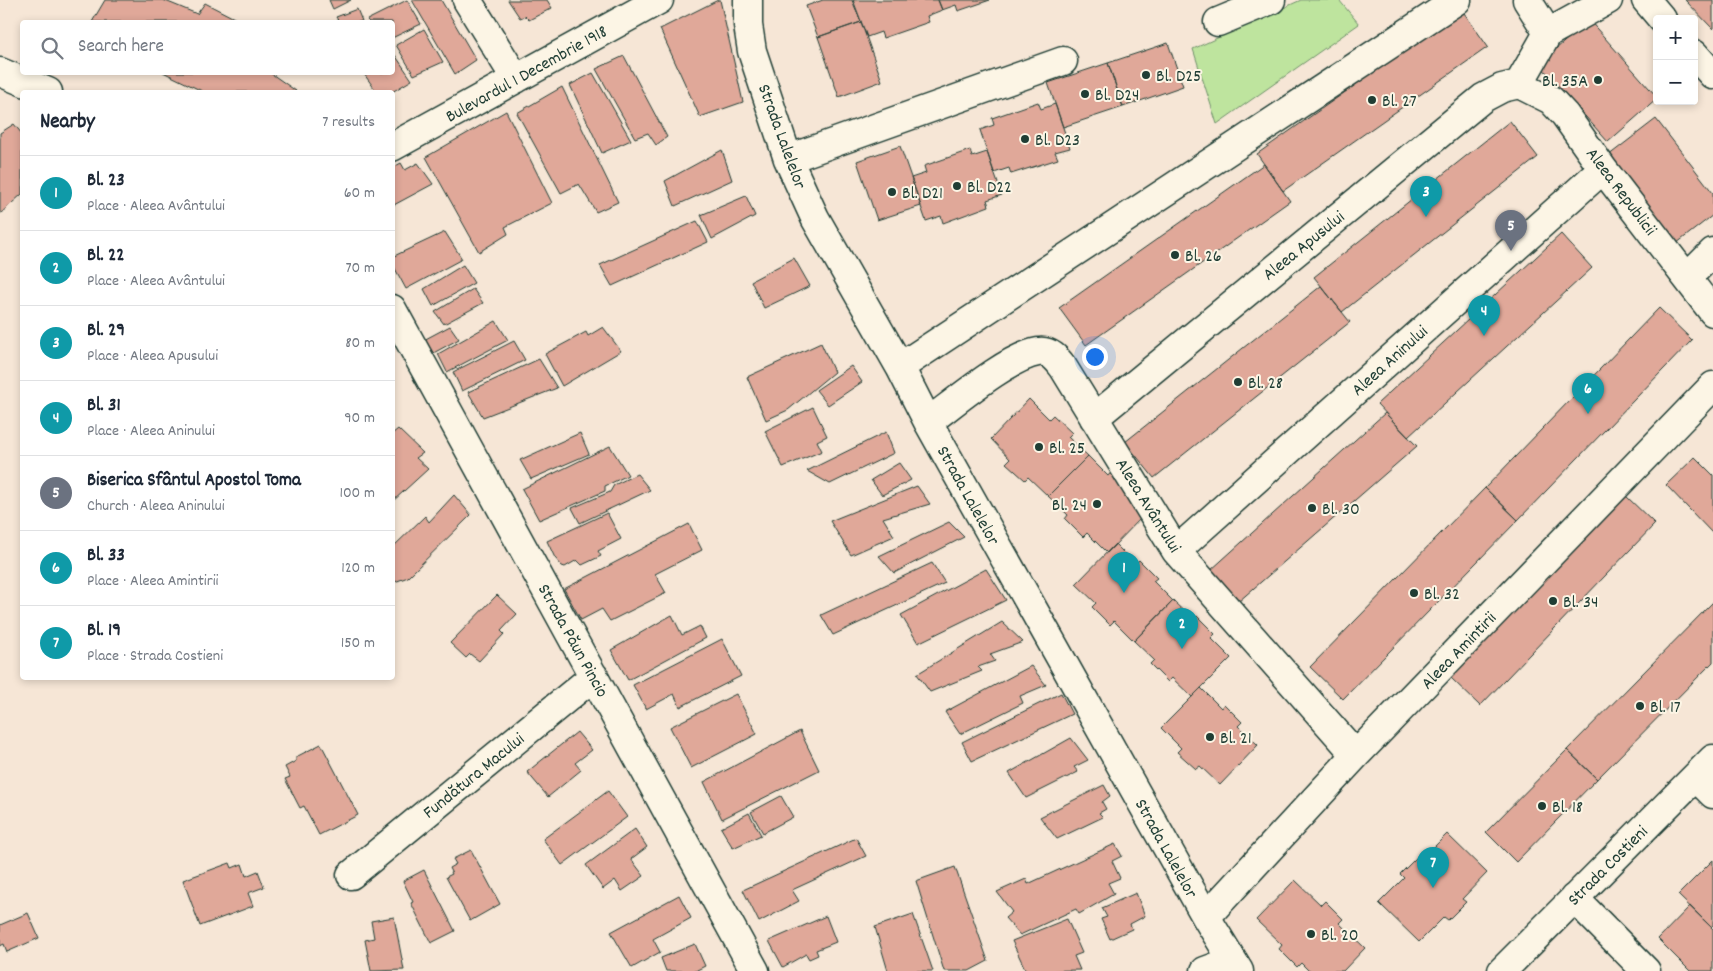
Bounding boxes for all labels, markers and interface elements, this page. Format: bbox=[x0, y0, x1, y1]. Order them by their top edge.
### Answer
map controls bbox=[1653, 15, 1698, 105]
button: + bbox=[1653, 15, 1698, 60]
search box bbox=[20, 20, 395, 75]
street label: Bulevardul 1 Decembrie 1918 bbox=[442, 20, 613, 130]
icon: search bbox=[38, 34, 66, 62]
text: Search here bbox=[78, 34, 164, 61]
button: − bbox=[1653, 60, 1698, 105]
place label: Bl. D25 bbox=[1156, 65, 1201, 90]
marker: Bl. D25 bbox=[1140, 69, 1152, 81]
place label: Bl. 35A bbox=[1542, 70, 1588, 95]
marker: Bl. 35A bbox=[1592, 74, 1604, 86]
street label: Strada Lalelelor bbox=[750, 81, 811, 193]
place label: Bl. D24 bbox=[1095, 84, 1140, 109]
marker: Bl. D24 bbox=[1079, 88, 1091, 100]
place label: Bl. 27 bbox=[1382, 90, 1417, 115]
marker: Bl. 27 bbox=[1366, 94, 1378, 106]
text: Nearby bbox=[40, 108, 95, 138]
text: 7 results bbox=[322, 111, 375, 134]
place label: Bl. D23 bbox=[1035, 129, 1080, 154]
marker: Bl. D23 bbox=[1019, 133, 1031, 145]
street label: Aleea Republicii bbox=[1579, 143, 1661, 242]
text: Bl. 23 bbox=[87, 168, 125, 195]
place label: Bl. D22 bbox=[967, 176, 1012, 201]
pin: 3 bbox=[1410, 176, 1442, 217]
marker: Bl. D22 bbox=[951, 180, 963, 192]
text: 1 bbox=[54, 182, 58, 205]
text: 60 m bbox=[344, 182, 375, 205]
place label: Bl. D21 bbox=[902, 182, 943, 207]
marker: Bl. D21 bbox=[886, 186, 898, 198]
text: Place · Aleea Avântului bbox=[87, 195, 225, 218]
street label: Aleea Apusului bbox=[1258, 206, 1351, 288]
pin: 5 bbox=[1495, 210, 1527, 251]
text: Bl. 22 bbox=[87, 243, 125, 270]
place label: Bl. 26 bbox=[1185, 245, 1222, 270]
marker: Bl. 26 bbox=[1169, 249, 1181, 261]
text: 2 bbox=[53, 257, 60, 280]
text: 70 m bbox=[345, 257, 375, 280]
text: Place · Aleea Avântului bbox=[87, 270, 225, 293]
pin: 4 bbox=[1468, 295, 1500, 336]
text: Bl. 29 bbox=[87, 318, 125, 345]
street label: Aleea Aninului bbox=[1347, 321, 1434, 403]
text: 3 bbox=[52, 332, 60, 355]
text: 80 m bbox=[345, 332, 375, 355]
your location bbox=[1082, 344, 1108, 370]
text: Place · Aleea Apusului bbox=[87, 345, 218, 368]
place label: Bl. 28 bbox=[1248, 372, 1283, 397]
pin: 6 bbox=[1572, 373, 1604, 414]
marker: Bl. 28 bbox=[1232, 376, 1244, 388]
text: Bl. 31 bbox=[87, 393, 121, 420]
text: 4 bbox=[53, 407, 59, 430]
text: 90 m bbox=[344, 407, 375, 430]
text: Place · Aleea Aninului bbox=[87, 420, 215, 443]
place label: Bl. 25 bbox=[1049, 437, 1085, 462]
marker: Bl. 25 bbox=[1033, 441, 1045, 453]
street label: Strada Lalelelor bbox=[929, 442, 1005, 551]
street label: Aleea Avântului bbox=[1108, 454, 1186, 558]
text: Biserica Sfântul Apostol Toma bbox=[87, 468, 301, 495]
text: 5 bbox=[52, 482, 60, 505]
text: 100 m bbox=[339, 482, 375, 505]
place label: Bl. 24 bbox=[1052, 494, 1087, 519]
text: Church · Aleea Aninului bbox=[87, 495, 225, 518]
marker: Bl. 24 bbox=[1091, 498, 1103, 510]
place label: Bl. 30 bbox=[1322, 498, 1360, 523]
marker: Bl. 30 bbox=[1306, 502, 1318, 514]
text: Bl. 33 bbox=[87, 543, 125, 570]
pin: 1 bbox=[1108, 552, 1140, 593]
text: 6 bbox=[52, 557, 60, 580]
text: 120 m bbox=[341, 557, 375, 580]
text: Place · Aleea Amintirii bbox=[87, 570, 219, 593]
street label: Strada Păun Pincio bbox=[530, 580, 613, 703]
place label: Bl. 32 bbox=[1424, 583, 1460, 608]
marker: Bl. 32 bbox=[1408, 587, 1420, 599]
place label: Bl. 34 bbox=[1563, 591, 1598, 616]
marker: Bl. 34 bbox=[1547, 595, 1559, 607]
street label: Aleea Amintirii bbox=[1416, 607, 1503, 696]
pin: 2 bbox=[1166, 608, 1198, 649]
text: Bl. 19 bbox=[87, 618, 121, 645]
text: 7 bbox=[53, 632, 59, 655]
text: 150 m bbox=[341, 632, 375, 655]
text: Place · Strada Costieni bbox=[87, 645, 223, 668]
place label: Bl. 17 bbox=[1650, 696, 1681, 721]
marker: Bl. 17 bbox=[1634, 700, 1646, 712]
place label: Bl. 21 bbox=[1220, 727, 1252, 752]
street label: Fundătura Macului bbox=[418, 728, 531, 826]
marker: Bl. 21 bbox=[1204, 731, 1216, 743]
street label: Strada Lalelelor bbox=[1127, 795, 1203, 904]
place label: Bl. 18 bbox=[1552, 796, 1583, 821]
marker: Bl. 18 bbox=[1536, 800, 1548, 812]
street label: Strada Costieni bbox=[1563, 821, 1655, 913]
pin: 7 bbox=[1417, 847, 1449, 888]
place label: Bl. 20 bbox=[1321, 924, 1359, 949]
marker: Bl. 20 bbox=[1305, 928, 1317, 940]

